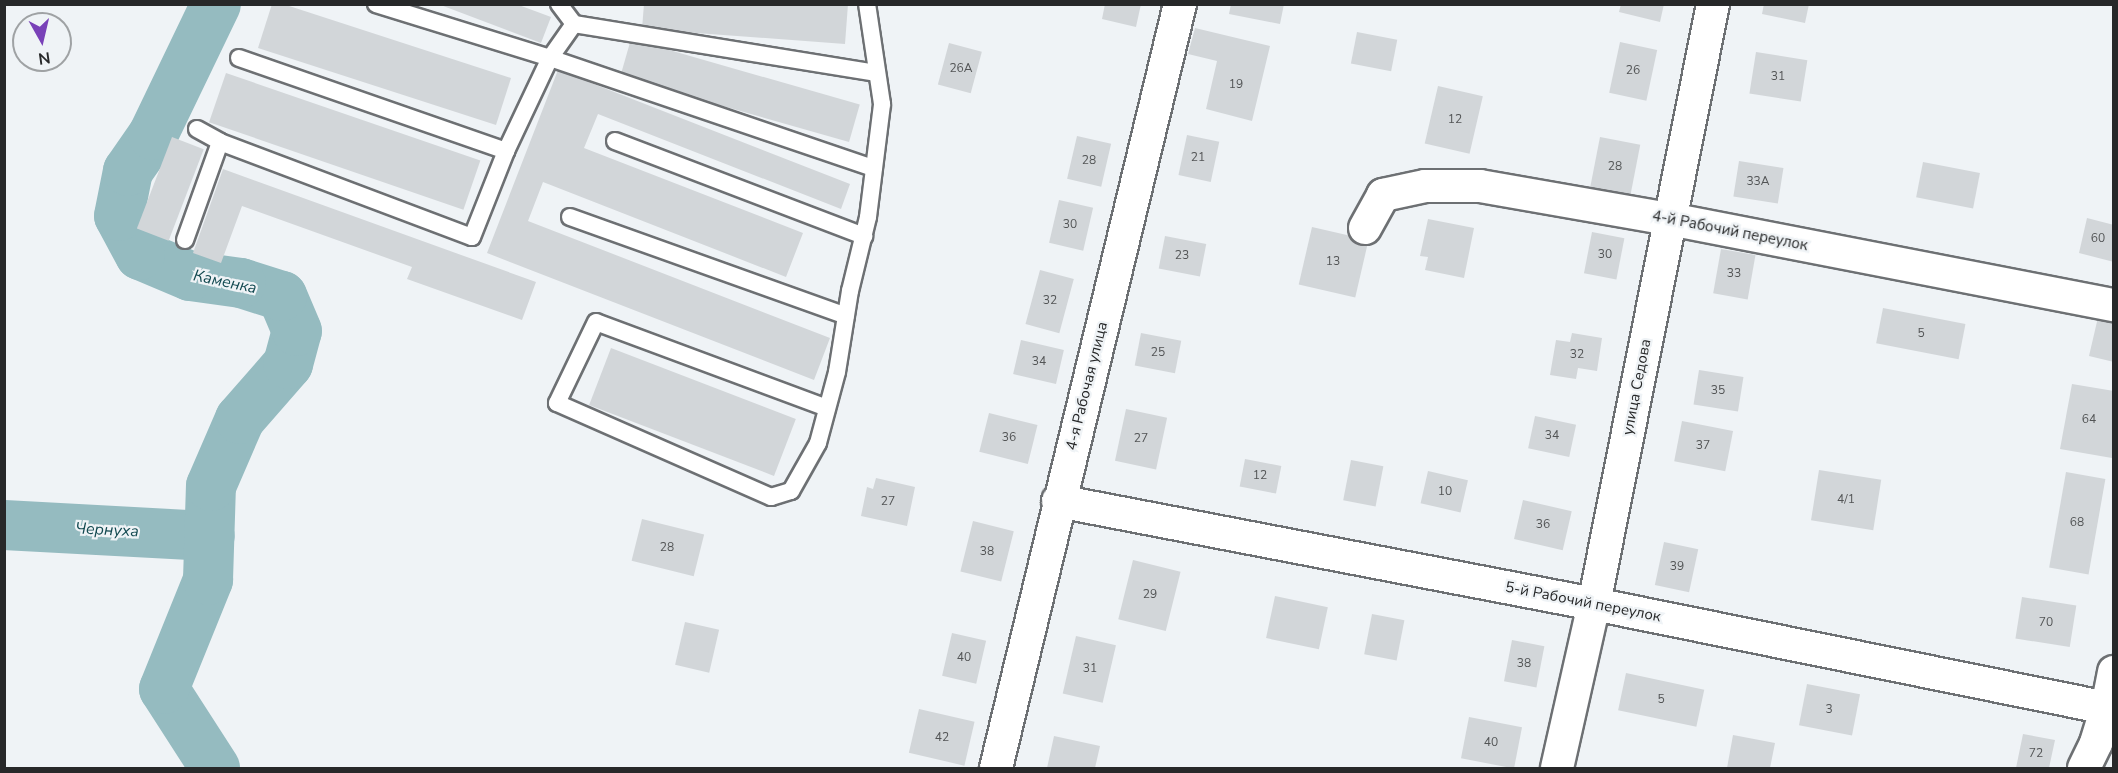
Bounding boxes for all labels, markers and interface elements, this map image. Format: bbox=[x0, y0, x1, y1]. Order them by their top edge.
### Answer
north arrow bbox=[12, 12, 72, 72]
text: N bbox=[37, 46, 52, 70]
house number: 26А bbox=[949, 62, 973, 76]
house number: 26 bbox=[1626, 64, 1640, 78]
house number: 31 bbox=[1771, 70, 1785, 84]
house number: 19 bbox=[1229, 78, 1243, 92]
house number: 12 bbox=[1448, 113, 1462, 127]
house number: 21 bbox=[1191, 151, 1205, 165]
house number: 28 bbox=[1082, 154, 1096, 168]
house number: 28 bbox=[1608, 160, 1622, 174]
house number: 33А bbox=[1746, 175, 1770, 189]
street label: 4-й Рабочий переулок bbox=[1651, 207, 1809, 255]
house number: 30 bbox=[1063, 218, 1077, 232]
house number: 60 bbox=[2091, 232, 2105, 246]
house number: 30 bbox=[1598, 248, 1612, 262]
house number: 23 bbox=[1175, 249, 1189, 263]
house number: 13 bbox=[1326, 255, 1340, 269]
water label: Каменка bbox=[191, 266, 259, 298]
house number: 33 bbox=[1727, 267, 1741, 281]
house number: 32 bbox=[1043, 294, 1057, 308]
street label: 4-я Рабочая улица bbox=[1062, 320, 1112, 452]
house number: 5 bbox=[1917, 327, 1925, 341]
street label: улица Седова bbox=[1619, 337, 1655, 437]
house number: 25 bbox=[1151, 346, 1165, 360]
house number: 32 bbox=[1570, 348, 1584, 362]
house number: 34 bbox=[1032, 355, 1046, 369]
house number: 35 bbox=[1711, 384, 1725, 398]
house number: 64 bbox=[2082, 413, 2096, 427]
house number: 34 bbox=[1545, 429, 1559, 443]
house number: 36 bbox=[1002, 431, 1016, 445]
house number: 27 bbox=[1134, 432, 1148, 446]
house number: 37 bbox=[1696, 439, 1710, 453]
house number: 12 bbox=[1253, 469, 1267, 483]
house number: 10 bbox=[1438, 485, 1452, 499]
house number: 4/1 bbox=[1837, 493, 1855, 507]
house number: 27 bbox=[881, 495, 895, 509]
house number: 68 bbox=[2070, 516, 2084, 530]
house number: 36 bbox=[1536, 518, 1550, 532]
water label: Чернуха bbox=[75, 519, 139, 541]
house number: 28 bbox=[660, 541, 674, 555]
house number: 38 bbox=[980, 545, 994, 559]
house number: 39 bbox=[1670, 560, 1684, 574]
street label: 5-й Рабочий переулок bbox=[1504, 578, 1662, 626]
house number: 29 bbox=[1143, 588, 1157, 602]
house number: 70 bbox=[2039, 616, 2053, 630]
house number: 40 bbox=[957, 651, 971, 665]
house number: 38 bbox=[1517, 657, 1531, 671]
house number: 31 bbox=[1083, 662, 1097, 676]
house number: 5 bbox=[1657, 693, 1665, 707]
house number: 3 bbox=[1825, 703, 1833, 717]
house number: 42 bbox=[935, 731, 949, 745]
house number: 40 bbox=[1484, 736, 1498, 750]
house number: 72 bbox=[2029, 747, 2043, 761]

